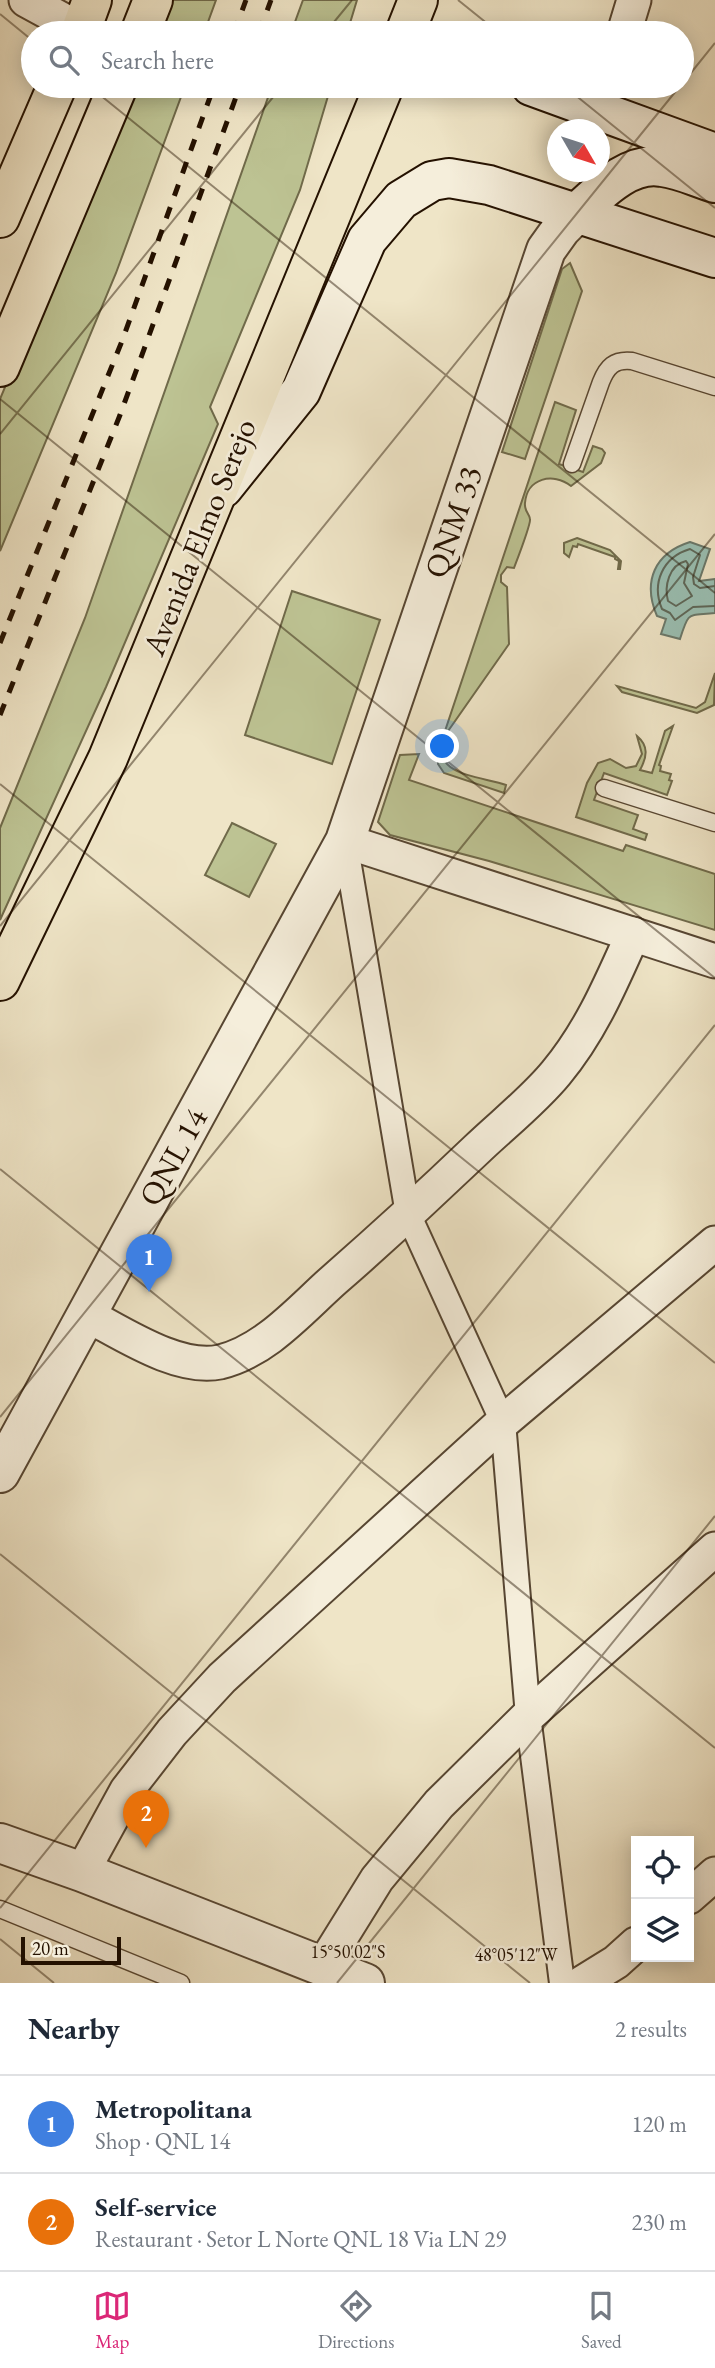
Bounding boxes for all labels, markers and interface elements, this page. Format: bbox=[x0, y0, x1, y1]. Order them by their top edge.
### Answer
search box bbox=[21, 21, 694, 98]
icon: search bbox=[45, 41, 83, 79]
text: Search here bbox=[101, 43, 214, 77]
north arrow bbox=[547, 119, 610, 182]
street label: Avenida Elmo Serejo bbox=[132, 412, 266, 663]
street label: QNM 33 bbox=[414, 460, 492, 584]
your location bbox=[425, 729, 459, 763]
street label: QNL 14 bbox=[129, 1100, 217, 1213]
pin: 1 bbox=[126, 1234, 172, 1292]
pin: 2 bbox=[123, 1790, 169, 1848]
map controls bbox=[631, 1836, 694, 1962]
button: locate bbox=[631, 1836, 694, 1899]
button: layers bbox=[631, 1899, 694, 1962]
scale bar bbox=[21, 1934, 121, 1966]
text: 20 m bbox=[32, 1936, 69, 1961]
text: 15°50'02"S bbox=[311, 1940, 385, 1963]
text: 48°05'12"W bbox=[474, 1943, 558, 1966]
text: Nearby bbox=[28, 2009, 120, 2048]
text: 2 results bbox=[615, 2014, 687, 2044]
text: Metropolitana bbox=[95, 2092, 252, 2126]
text: 1 bbox=[45, 2109, 57, 2139]
text: 120 m bbox=[631, 2109, 687, 2139]
text: Shop · QNL 14 bbox=[95, 2126, 231, 2156]
text: Self-service bbox=[95, 2190, 217, 2224]
text: 2 bbox=[45, 2207, 57, 2237]
text: 230 m bbox=[631, 2207, 687, 2237]
text: Restaurant · Setor L Norte QNL 18 Via LN 29 bbox=[95, 2224, 506, 2254]
tab: Map bbox=[93, 2287, 131, 2354]
tab: Directions bbox=[318, 2287, 394, 2354]
tab: Saved bbox=[581, 2287, 622, 2354]

